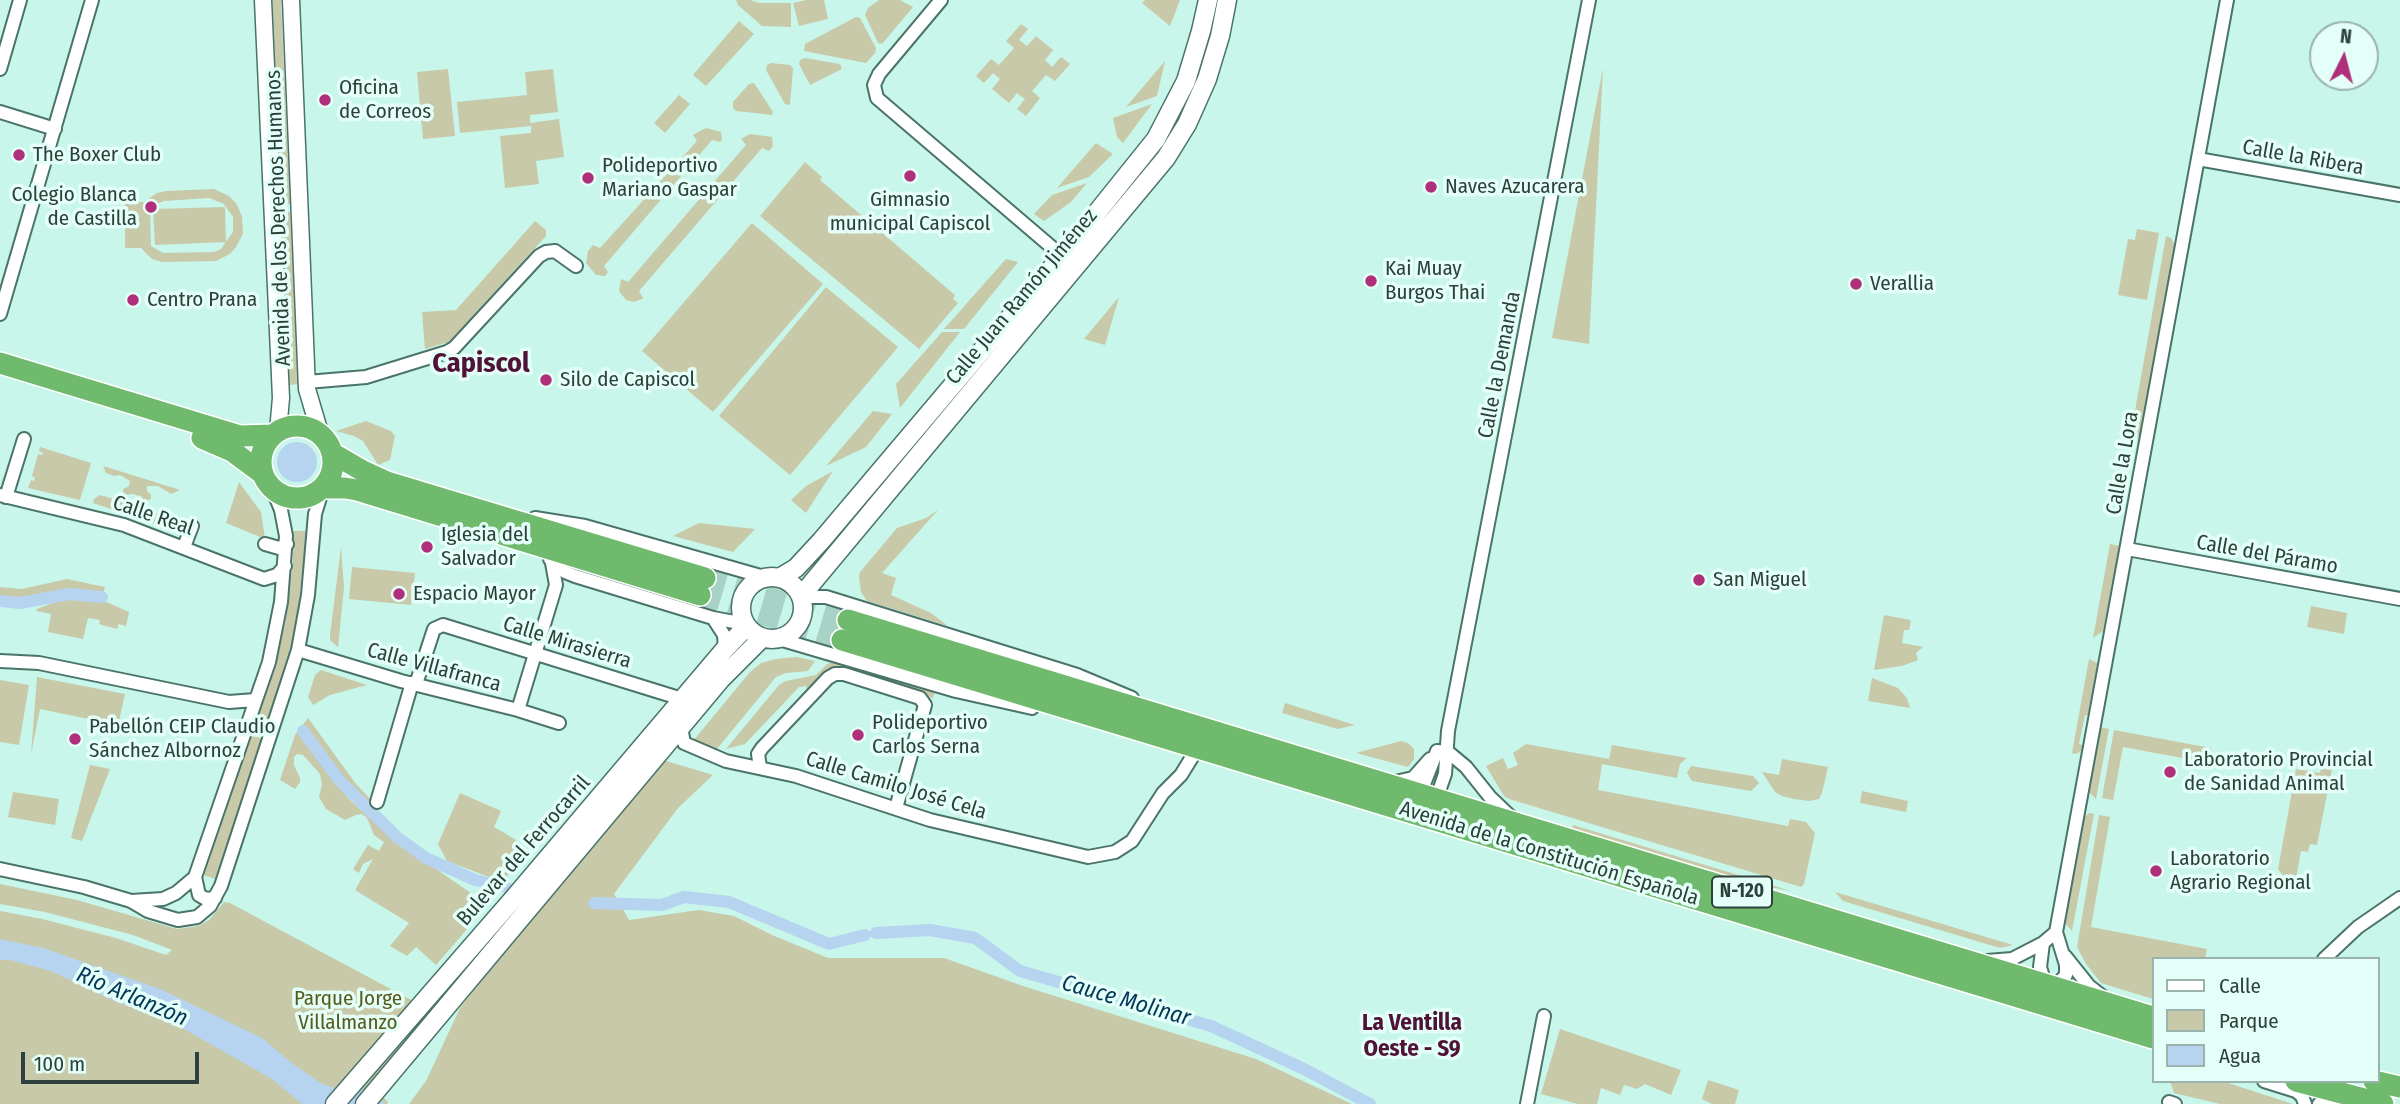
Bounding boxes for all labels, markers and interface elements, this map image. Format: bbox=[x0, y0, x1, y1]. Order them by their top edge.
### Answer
north arrow bbox=[2309, 21, 2379, 91]
text: N bbox=[2339, 25, 2353, 49]
street label: Avenida de los Derechos Humanos bbox=[261, 69, 297, 367]
place label: Oficina de Correos bbox=[339, 75, 431, 125]
marker: Oficina de Correos bbox=[317, 92, 333, 108]
street label: Calle la Ribera bbox=[2240, 135, 2366, 181]
place label: The Boxer Club bbox=[33, 142, 161, 168]
marker: The Boxer Club bbox=[11, 147, 27, 163]
place label: Polideportivo Mariano Gaspar bbox=[602, 153, 737, 203]
marker: Gimnasio municipal Capiscol bbox=[902, 168, 918, 184]
marker: Polideportivo Mariano Gaspar bbox=[580, 170, 596, 186]
place label: Naves Azucarera bbox=[1445, 174, 1585, 200]
marker: Naves Azucarera bbox=[1423, 179, 1439, 195]
place label: Colegio Blanca de Castilla bbox=[11, 182, 137, 232]
place label: Gimnasio municipal Capiscol bbox=[830, 187, 990, 237]
marker: Colegio Blanca de Castilla bbox=[143, 199, 159, 215]
street label: Calle Juan Ramón Jiménez bbox=[941, 204, 1103, 390]
place label: Kai Muay Burgos Thai bbox=[1385, 256, 1485, 306]
place label: Verallia bbox=[1870, 271, 1934, 297]
marker: Kai Muay Burgos Thai bbox=[1363, 273, 1379, 289]
marker: Verallia bbox=[1848, 276, 1864, 292]
place label: Centro Prana bbox=[147, 287, 257, 313]
street label: Calle la Demanda bbox=[1473, 289, 1527, 441]
marker: Centro Prana bbox=[125, 292, 141, 308]
district label: Capiscol bbox=[432, 347, 530, 381]
place label: Silo de Capiscol bbox=[560, 367, 695, 393]
marker: Silo de Capiscol bbox=[538, 372, 554, 388]
street label: Calle la Lora bbox=[2102, 409, 2144, 517]
street label: Calle Real bbox=[109, 490, 197, 542]
place label: Iglesia del Salvador bbox=[441, 522, 529, 572]
street label: Calle del Páramo bbox=[2194, 530, 2340, 580]
marker: Iglesia del Salvador bbox=[419, 539, 435, 555]
place label: San Miguel bbox=[1713, 567, 1806, 593]
marker: San Miguel bbox=[1691, 572, 1707, 588]
place label: Espacio Mayor bbox=[413, 581, 536, 607]
marker: Espacio Mayor bbox=[391, 586, 407, 602]
street label: Calle Mirasierra bbox=[500, 612, 634, 674]
street label: Calle Villafranca bbox=[364, 638, 504, 698]
place label: Polideportivo Carlos Serna bbox=[872, 710, 988, 760]
place label: Pabellón CEIP Claudio Sánchez Albornoz bbox=[89, 714, 275, 764]
marker: Polideportivo Carlos Serna bbox=[850, 727, 866, 743]
marker: Pabellón CEIP Claudio Sánchez Albornoz bbox=[67, 731, 83, 747]
street label: Calle Camilo José Cela bbox=[802, 746, 990, 826]
place label: Laboratorio Provincial de Sanidad Animal bbox=[2184, 747, 2373, 797]
marker: Laboratorio Provincial de Sanidad Animal bbox=[2162, 764, 2178, 780]
street label: Bulevar del Ferrocarril bbox=[452, 771, 596, 931]
street label: Avenida de la Constitución Española bbox=[1396, 796, 1702, 912]
place label: Laboratorio Agrario Regional bbox=[2170, 846, 2311, 896]
marker: Laboratorio Agrario Regional bbox=[2148, 863, 2164, 879]
road number: N-120 bbox=[1712, 876, 1772, 908]
legend bbox=[2152, 957, 2379, 1083]
water label: Río Arlanzón bbox=[72, 961, 192, 1033]
water label: Cauce Molinar bbox=[1058, 969, 1194, 1033]
text: Calle bbox=[2219, 973, 2261, 999]
park label: Parque Jorge Villalmanzo bbox=[294, 986, 402, 1036]
text: Parque bbox=[2219, 1008, 2279, 1034]
district label: La Ventilla Oeste - S9 bbox=[1362, 1010, 1462, 1064]
scale bar bbox=[24, 1038, 203, 1082]
text: Agua bbox=[2219, 1043, 2261, 1069]
text: 100 m bbox=[34, 1051, 85, 1077]

